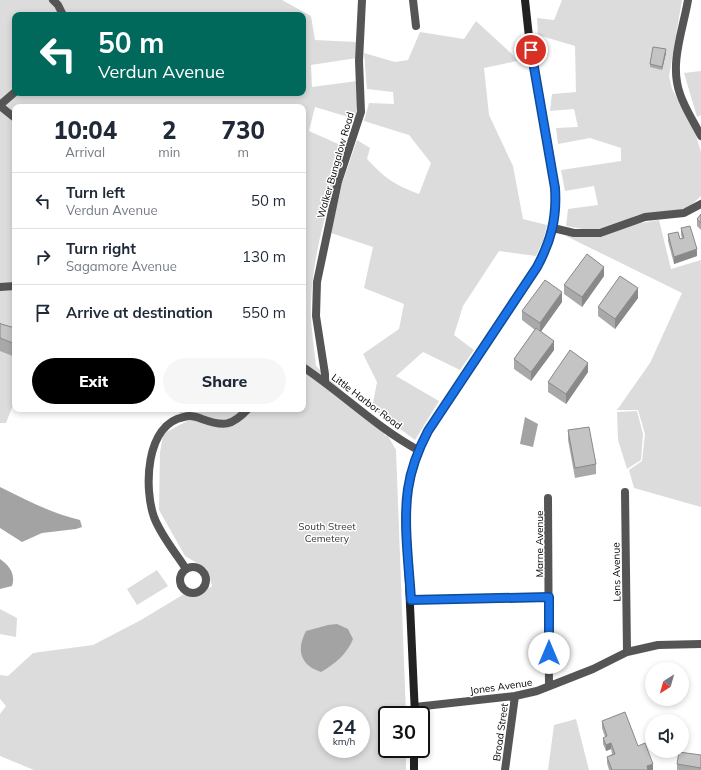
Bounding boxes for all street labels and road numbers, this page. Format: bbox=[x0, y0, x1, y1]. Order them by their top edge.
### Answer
street label: Walker Bungalow Road bbox=[314, 111, 357, 220]
street label: Little Harbor Road bbox=[329, 371, 405, 432]
street label: Marne Avenue bbox=[533, 511, 546, 577]
street label: Lens Avenue bbox=[609, 542, 624, 602]
street label: Jones Avenue bbox=[469, 676, 533, 697]
street label: Broad Street bbox=[490, 702, 511, 762]

